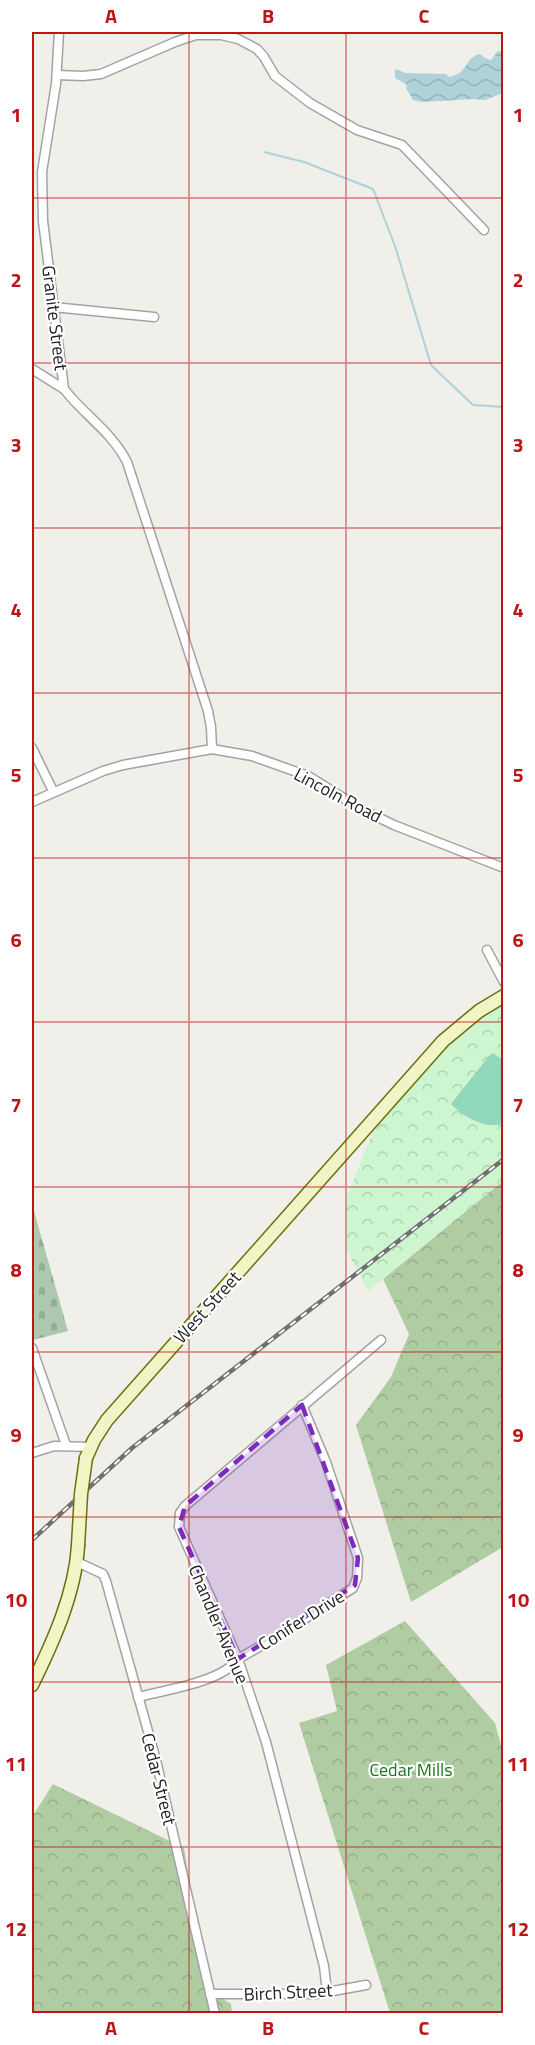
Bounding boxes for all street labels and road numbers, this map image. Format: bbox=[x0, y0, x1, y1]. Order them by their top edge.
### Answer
street label: Granite Street bbox=[35, 264, 75, 373]
street label: Lincoln Road bbox=[289, 760, 387, 830]
street label: West Street bbox=[167, 1264, 248, 1349]
street label: Chandler Avenue bbox=[182, 1560, 256, 1688]
street label: Conifer Drive bbox=[253, 1583, 349, 1657]
street label: Cedar Street bbox=[135, 1730, 184, 1828]
street label: Birch Street bbox=[243, 1976, 334, 2008]

